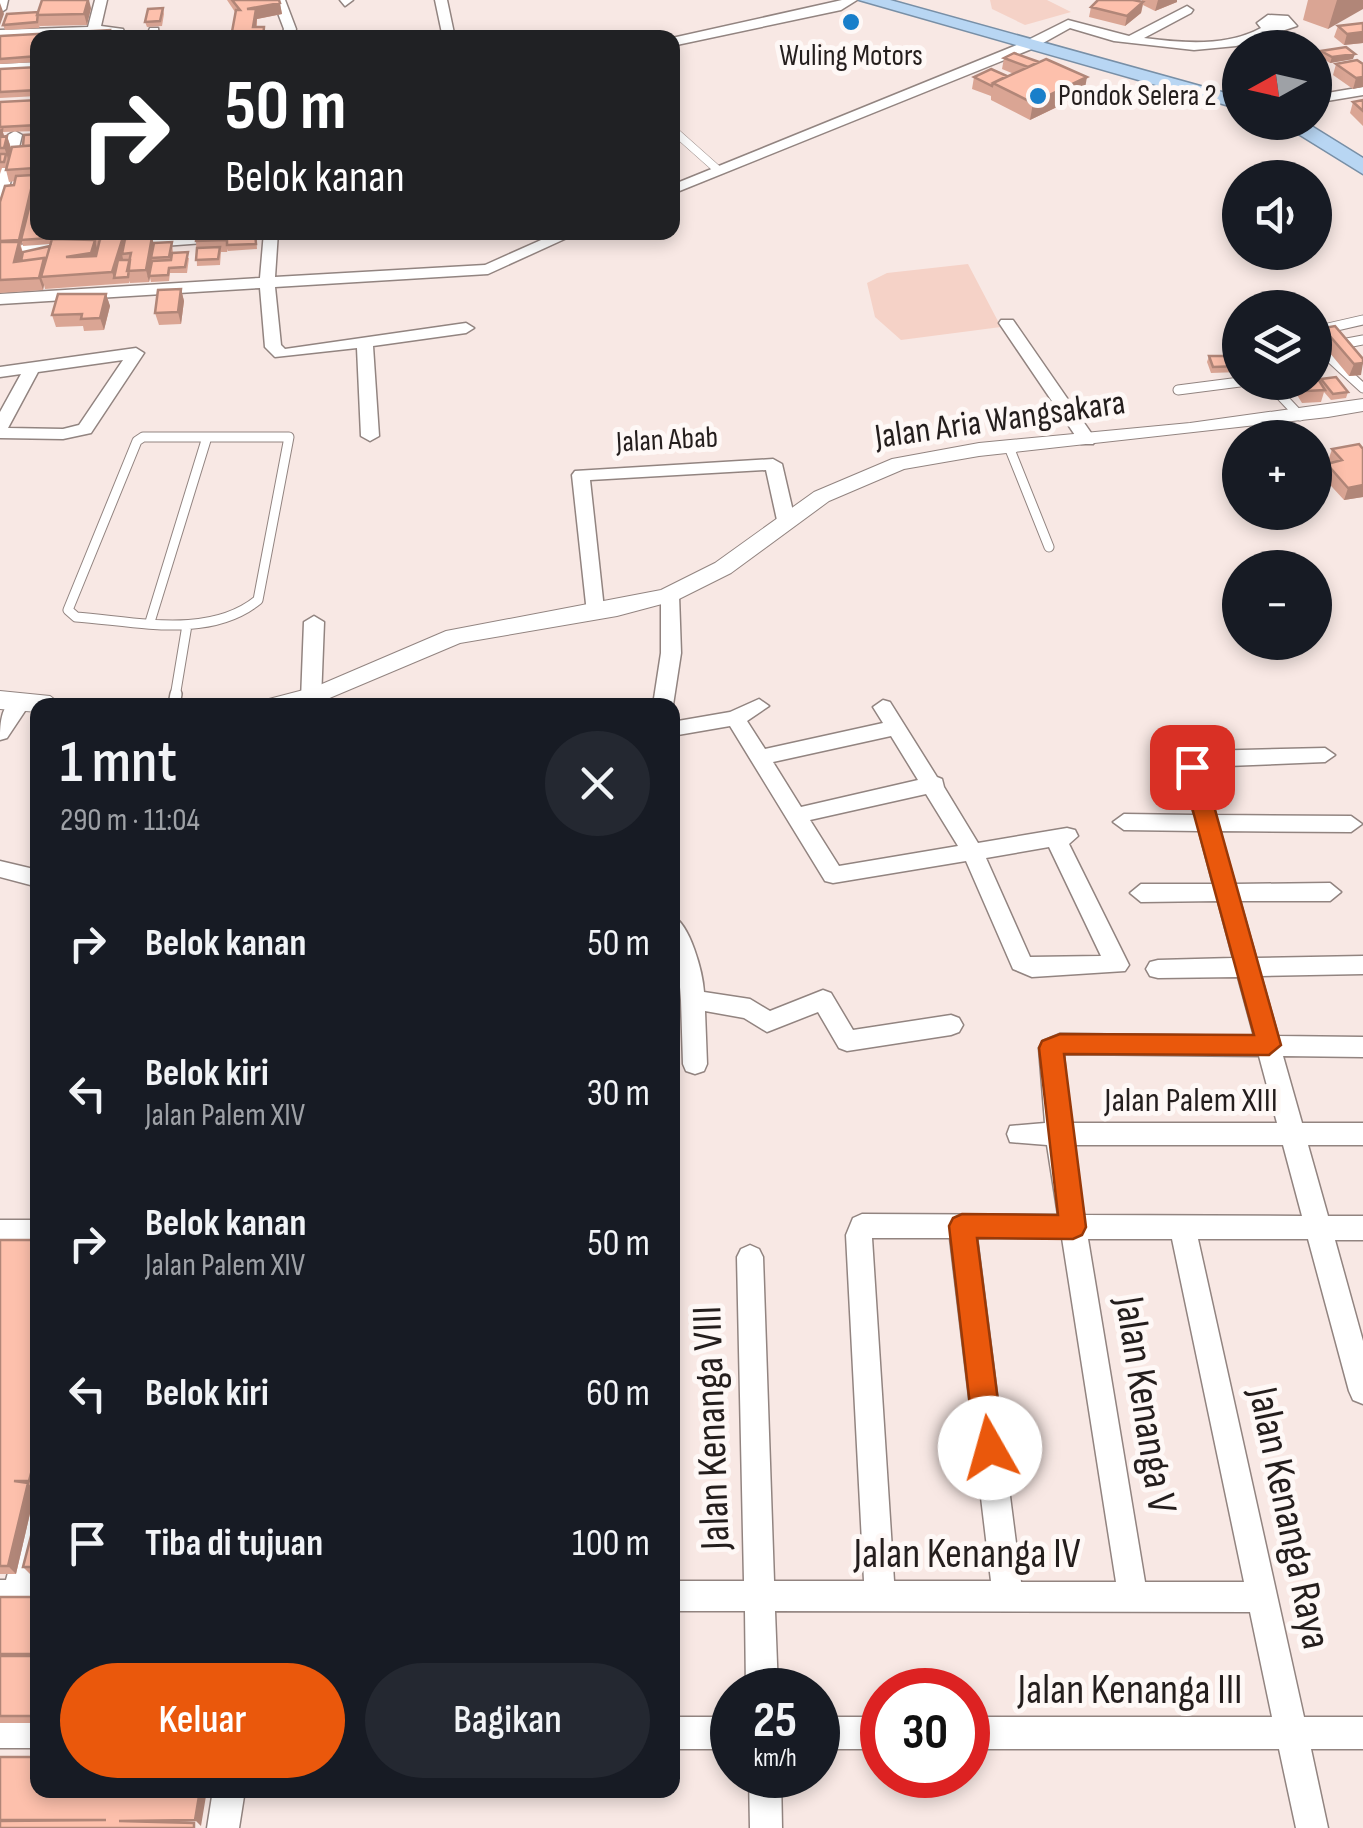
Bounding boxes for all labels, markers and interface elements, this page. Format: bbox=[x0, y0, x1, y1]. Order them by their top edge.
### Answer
marker: Wuling Motors bbox=[840, 11, 862, 33]
north arrow bbox=[1222, 30, 1332, 140]
map controls bbox=[1222, 30, 1332, 660]
place label: Wuling Motors bbox=[779, 38, 923, 74]
text: 50 m bbox=[225, 65, 346, 149]
icon: right bbox=[60, 70, 190, 200]
place label: Pondok Selera 2 bbox=[1058, 78, 1217, 114]
marker: Pondok Selera 2 bbox=[1027, 85, 1049, 107]
text: Belok kanan bbox=[225, 150, 405, 205]
button: sound bbox=[1222, 160, 1332, 270]
button: layers bbox=[1222, 290, 1332, 400]
street label: Jalan Aria Wangsakara bbox=[871, 381, 1128, 459]
street label: Jalan Abab bbox=[614, 419, 719, 461]
button: + bbox=[1222, 420, 1332, 530]
button: − bbox=[1222, 550, 1332, 660]
pin bbox=[1150, 725, 1235, 810]
text: 1 mnt bbox=[60, 727, 177, 799]
button: close bbox=[545, 731, 650, 836]
icon: arrive bbox=[1165, 740, 1220, 795]
text: 290 m · 11:04 bbox=[60, 801, 200, 840]
icon: right bbox=[60, 916, 115, 971]
text: Belok kanan bbox=[145, 921, 306, 966]
text: 50 m bbox=[587, 921, 650, 966]
text: Belok kiri bbox=[145, 1051, 269, 1096]
icon: left bbox=[60, 1066, 115, 1121]
text: 30 m bbox=[587, 1071, 650, 1116]
street label: Jalan Palem XIII bbox=[1103, 1079, 1278, 1122]
text: Jalan Palem XIV bbox=[145, 1096, 305, 1135]
text: Belok kanan bbox=[145, 1201, 306, 1246]
icon: right bbox=[60, 1216, 115, 1271]
text: 50 m bbox=[587, 1221, 650, 1266]
text: Jalan Palem XIV bbox=[145, 1246, 305, 1285]
street label: Jalan Kenanga V bbox=[1103, 1292, 1187, 1517]
street label: Jalan Kenanga VIII bbox=[682, 1305, 742, 1552]
icon: left bbox=[60, 1366, 115, 1421]
text: Belok kiri bbox=[145, 1371, 269, 1416]
text: 60 m bbox=[586, 1371, 650, 1416]
street label: Jalan Kenanga Raya bbox=[1236, 1382, 1342, 1654]
position arrow bbox=[938, 1396, 1042, 1500]
icon: arrive bbox=[60, 1516, 115, 1571]
text: Tiba di tujuan bbox=[145, 1521, 323, 1566]
text: 100 m bbox=[572, 1521, 650, 1566]
street label: Jalan Kenanga IV bbox=[852, 1529, 1081, 1580]
button: Keluar bbox=[60, 1663, 345, 1778]
button: Bagikan bbox=[365, 1663, 650, 1778]
street label: Jalan Kenanga III bbox=[1016, 1665, 1243, 1716]
speed limit sign: 30 bbox=[860, 1668, 990, 1798]
text: 25 bbox=[753, 1691, 797, 1751]
text: km/h bbox=[753, 1743, 797, 1774]

